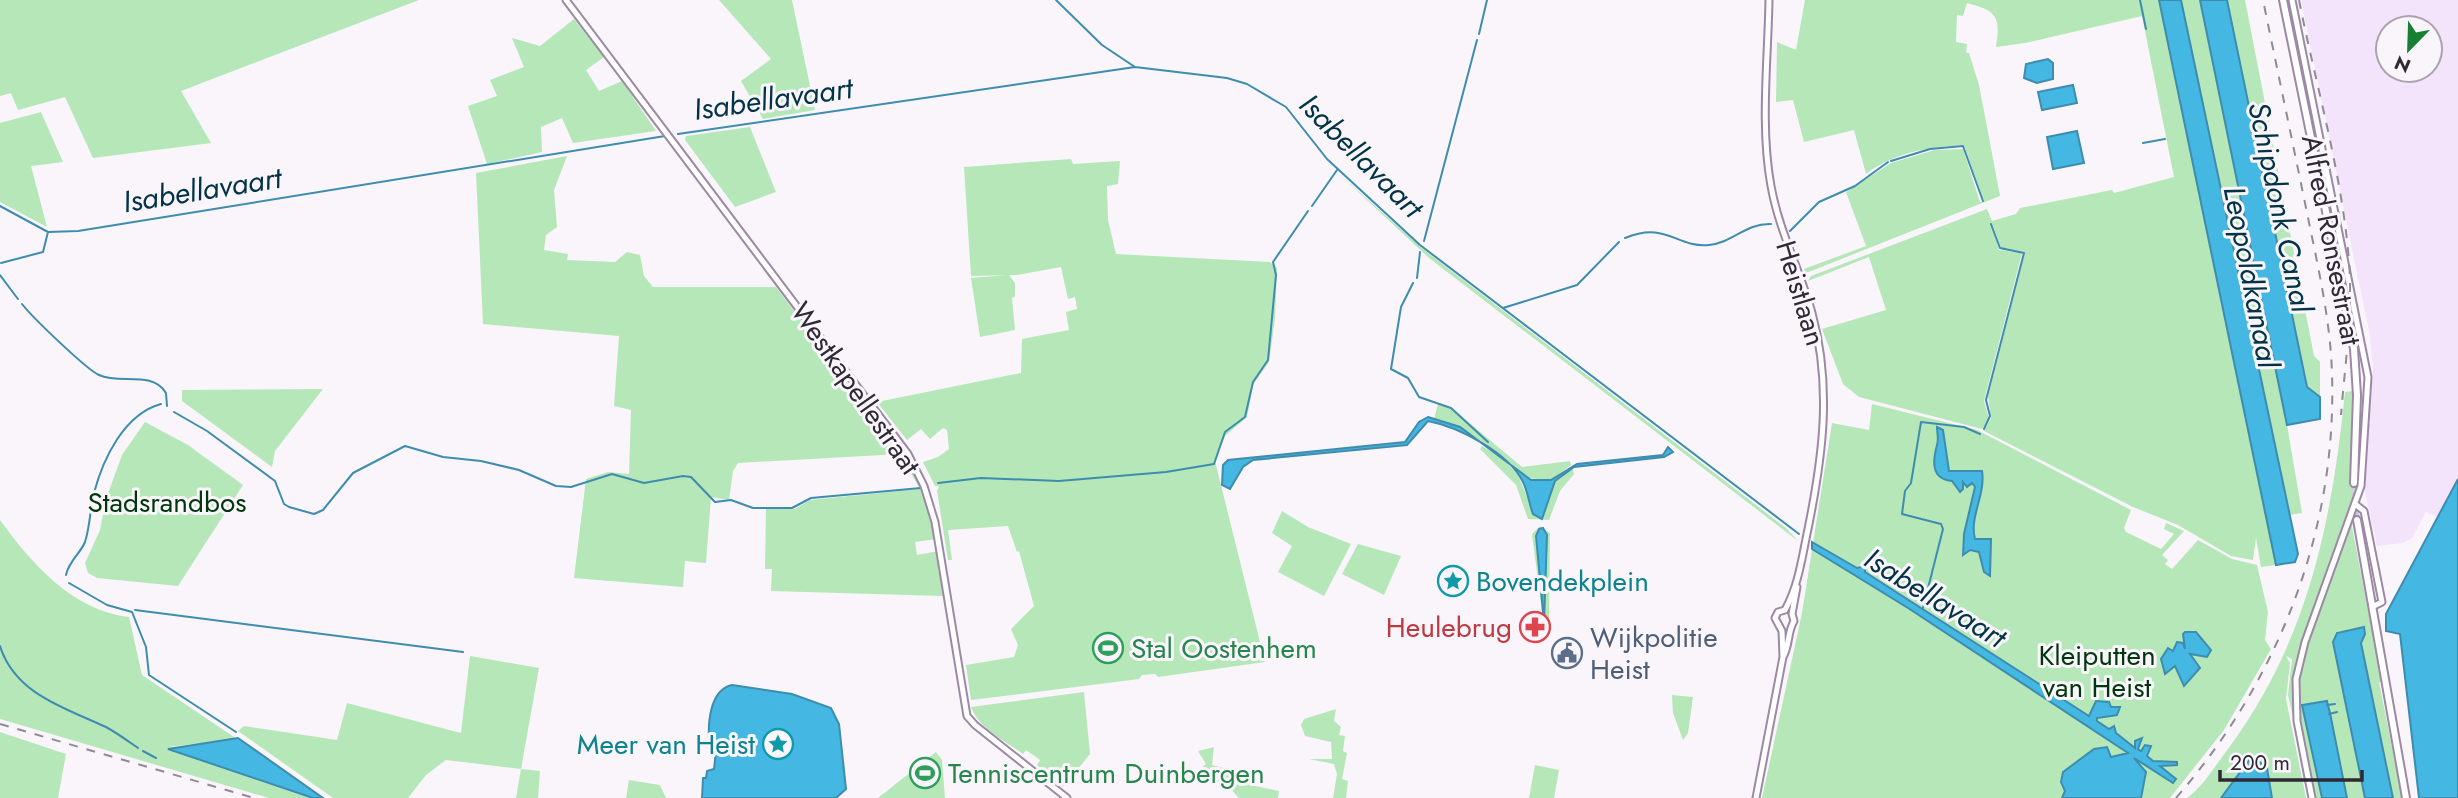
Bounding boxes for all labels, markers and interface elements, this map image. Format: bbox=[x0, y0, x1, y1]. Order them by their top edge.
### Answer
north arrow bbox=[2374, 14, 2444, 84]
text: N bbox=[2390, 49, 2415, 80]
water label: Isabellavaart bbox=[691, 66, 857, 131]
water label: Isabellavaart bbox=[1290, 84, 1434, 229]
water label: Schipdonk Canal bbox=[2237, 98, 2324, 317]
street label: Alfred Ronsestraat bbox=[2291, 131, 2372, 349]
water label: Isabellavaart bbox=[120, 155, 286, 223]
water label: Leopoldkanaal bbox=[2213, 182, 2290, 373]
street label: Heistlaan bbox=[1765, 236, 1836, 351]
street label: Westkapellestraat bbox=[781, 294, 931, 483]
park label: Stadsrandbos bbox=[87, 482, 247, 523]
water label: Isabellavaart bbox=[1856, 537, 2016, 659]
place label: Bovendekplein bbox=[1476, 561, 1649, 602]
place icon: Bovendekplein bbox=[1436, 564, 1470, 598]
place label: Heulebrug bbox=[1386, 607, 1512, 648]
pharmacy icon: Heulebrug bbox=[1518, 610, 1552, 644]
place label: Wijkpolitie Heist bbox=[1590, 617, 1718, 690]
place label: Stal Oostenhem bbox=[1131, 628, 1317, 669]
sports icon: Stal Oostenhem bbox=[1091, 631, 1125, 665]
park label: Kleiputten van Heist bbox=[2038, 635, 2156, 708]
public building icon: Wijkpolitie Heist bbox=[1550, 636, 1584, 670]
place label: Meer van Heist bbox=[577, 724, 755, 765]
place icon: Meer van Heist bbox=[761, 727, 795, 761]
scale bar bbox=[2220, 738, 2362, 782]
text: 200 m bbox=[2230, 748, 2290, 778]
place label: Tenniscentrum Duinbergen bbox=[948, 753, 1265, 794]
sports icon: Tenniscentrum Duinbergen bbox=[908, 756, 942, 790]

